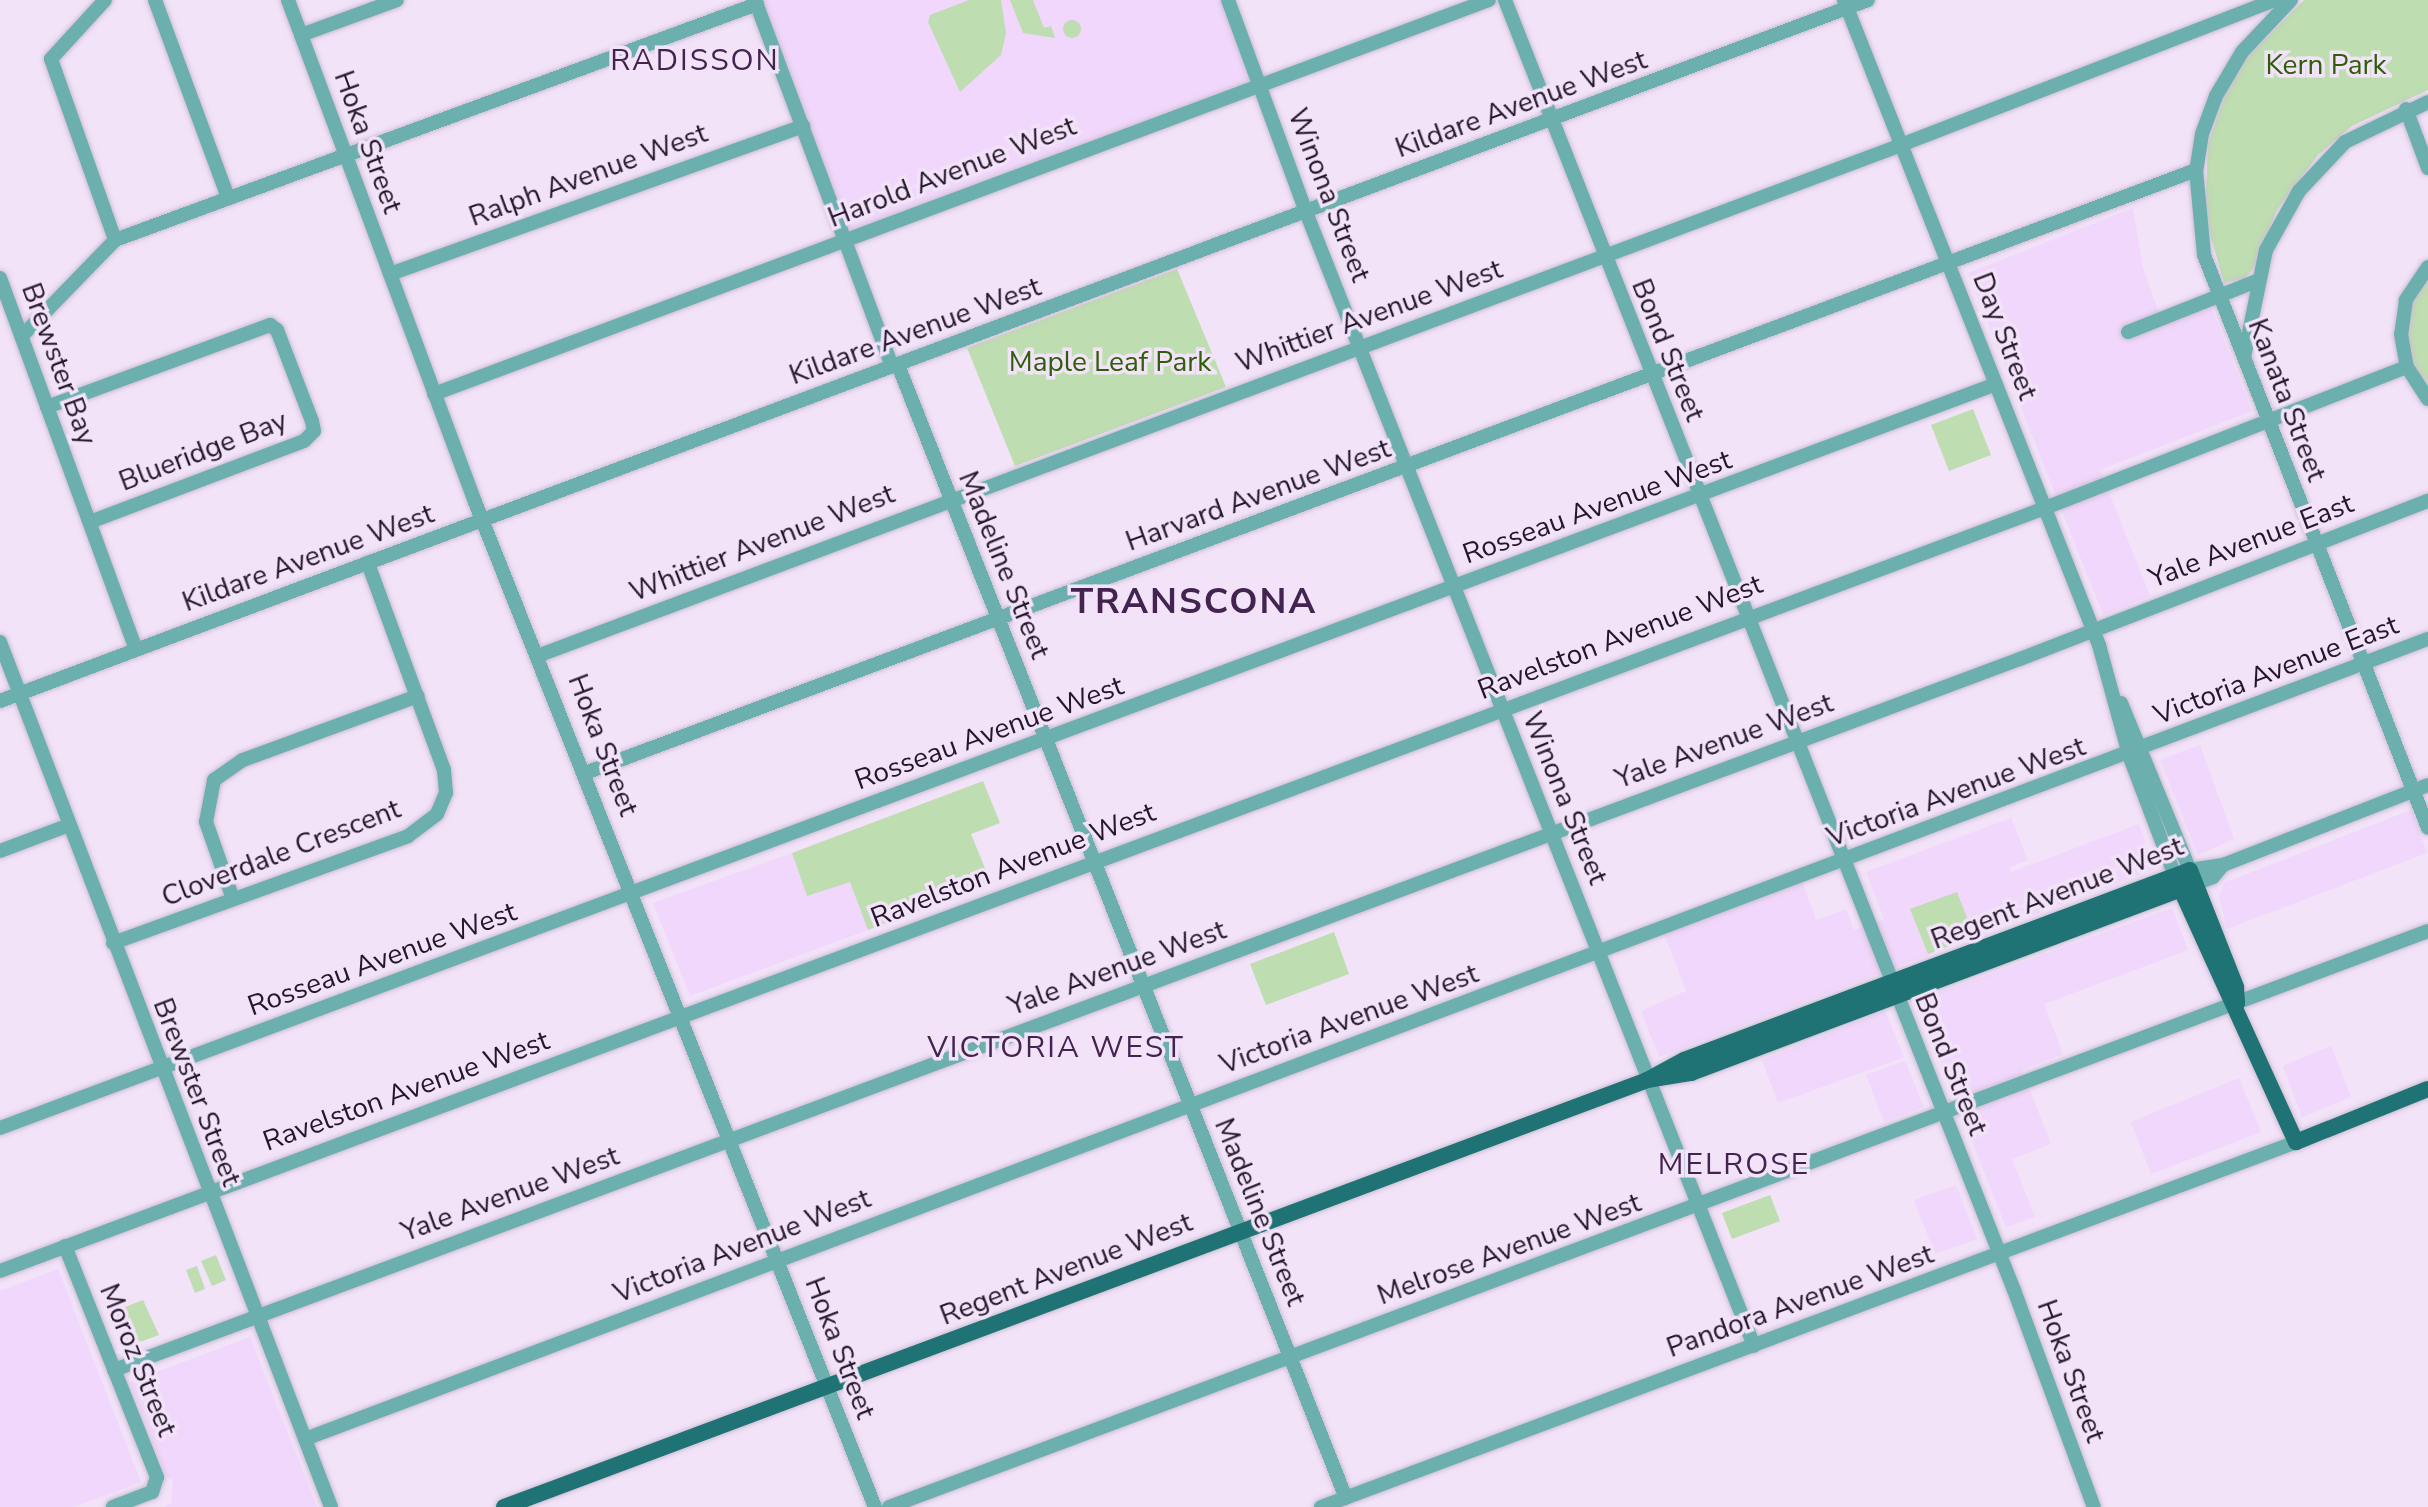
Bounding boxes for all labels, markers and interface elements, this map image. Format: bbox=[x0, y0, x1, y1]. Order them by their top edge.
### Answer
district label: RADISSON bbox=[610, 43, 780, 79]
street label: Kildare Avenue West bbox=[1391, 43, 1651, 165]
park label: Kern Park bbox=[2265, 48, 2387, 82]
street label: Hoka Street bbox=[327, 66, 409, 218]
street label: Winona Street bbox=[1281, 103, 1377, 287]
street label: Harold Avenue West bbox=[823, 109, 1081, 235]
street label: Ralph Avenue West bbox=[464, 116, 712, 234]
street label: Whittier Avenue West bbox=[1231, 252, 1507, 380]
street label: Day Street bbox=[1965, 268, 2045, 404]
street label: Kildare Avenue West bbox=[785, 270, 1045, 392]
street label: Bond Street bbox=[1624, 274, 1712, 426]
street label: Brewster Bay bbox=[14, 278, 104, 450]
street label: Kanata Street bbox=[2241, 314, 2333, 486]
park label: Maple Leaf Park bbox=[1009, 345, 1211, 379]
street label: Blueridge Bay bbox=[114, 404, 292, 498]
street label: Harvard Avenue West bbox=[1121, 431, 1395, 559]
street label: Rosseau Avenue West bbox=[1458, 443, 1736, 571]
street label: Madeline Street bbox=[951, 466, 1057, 664]
street label: Whittier Avenue West bbox=[625, 477, 899, 609]
street label: Yale Avenue East bbox=[2144, 487, 2358, 595]
street label: Kildare Avenue West bbox=[178, 497, 438, 619]
street label: Ravelston Avenue West bbox=[1473, 567, 1767, 707]
district label: TRANSCONA bbox=[1071, 580, 1317, 624]
street label: Victoria Avenue East bbox=[2149, 608, 2403, 732]
street label: Hoka Street bbox=[561, 669, 645, 821]
street label: Rosseau Avenue West bbox=[850, 669, 1128, 797]
street label: Yale Avenue West bbox=[1611, 686, 1837, 796]
street label: Winona Street bbox=[1515, 707, 1615, 889]
street label: Victoria Avenue West bbox=[1822, 730, 2090, 854]
street label: Cloverdale Crescent bbox=[157, 792, 405, 914]
street label: Ravelston Avenue West bbox=[866, 795, 1160, 935]
street label: Regent Avenue West bbox=[1926, 829, 2188, 957]
street label: Rosseau Avenue West bbox=[243, 895, 521, 1023]
street label: Yale Avenue West bbox=[1004, 913, 1230, 1023]
street label: Victoria Avenue West bbox=[1215, 957, 1483, 1081]
street label: Bond Street bbox=[1907, 988, 1995, 1140]
street label: Brewster Street bbox=[146, 993, 248, 1191]
street label: Ravelston Avenue West bbox=[258, 1024, 554, 1158]
district label: VICTORIA WEST bbox=[927, 1030, 1185, 1066]
street label: Madeline Street bbox=[1207, 1113, 1313, 1311]
street label: Yale Avenue West bbox=[397, 1139, 623, 1249]
district label: MELROSE bbox=[1658, 1147, 1810, 1183]
street label: Victoria Avenue West bbox=[609, 1182, 875, 1310]
street label: Melrose Avenue West bbox=[1373, 1186, 1645, 1312]
street label: Regent Avenue West bbox=[935, 1205, 1197, 1333]
street label: Pandora Avenue West bbox=[1662, 1237, 1938, 1365]
street label: Hoka Street bbox=[798, 1272, 882, 1424]
street label: Moroz Street bbox=[92, 1279, 184, 1441]
street label: Hoka Street bbox=[2030, 1295, 2112, 1447]

